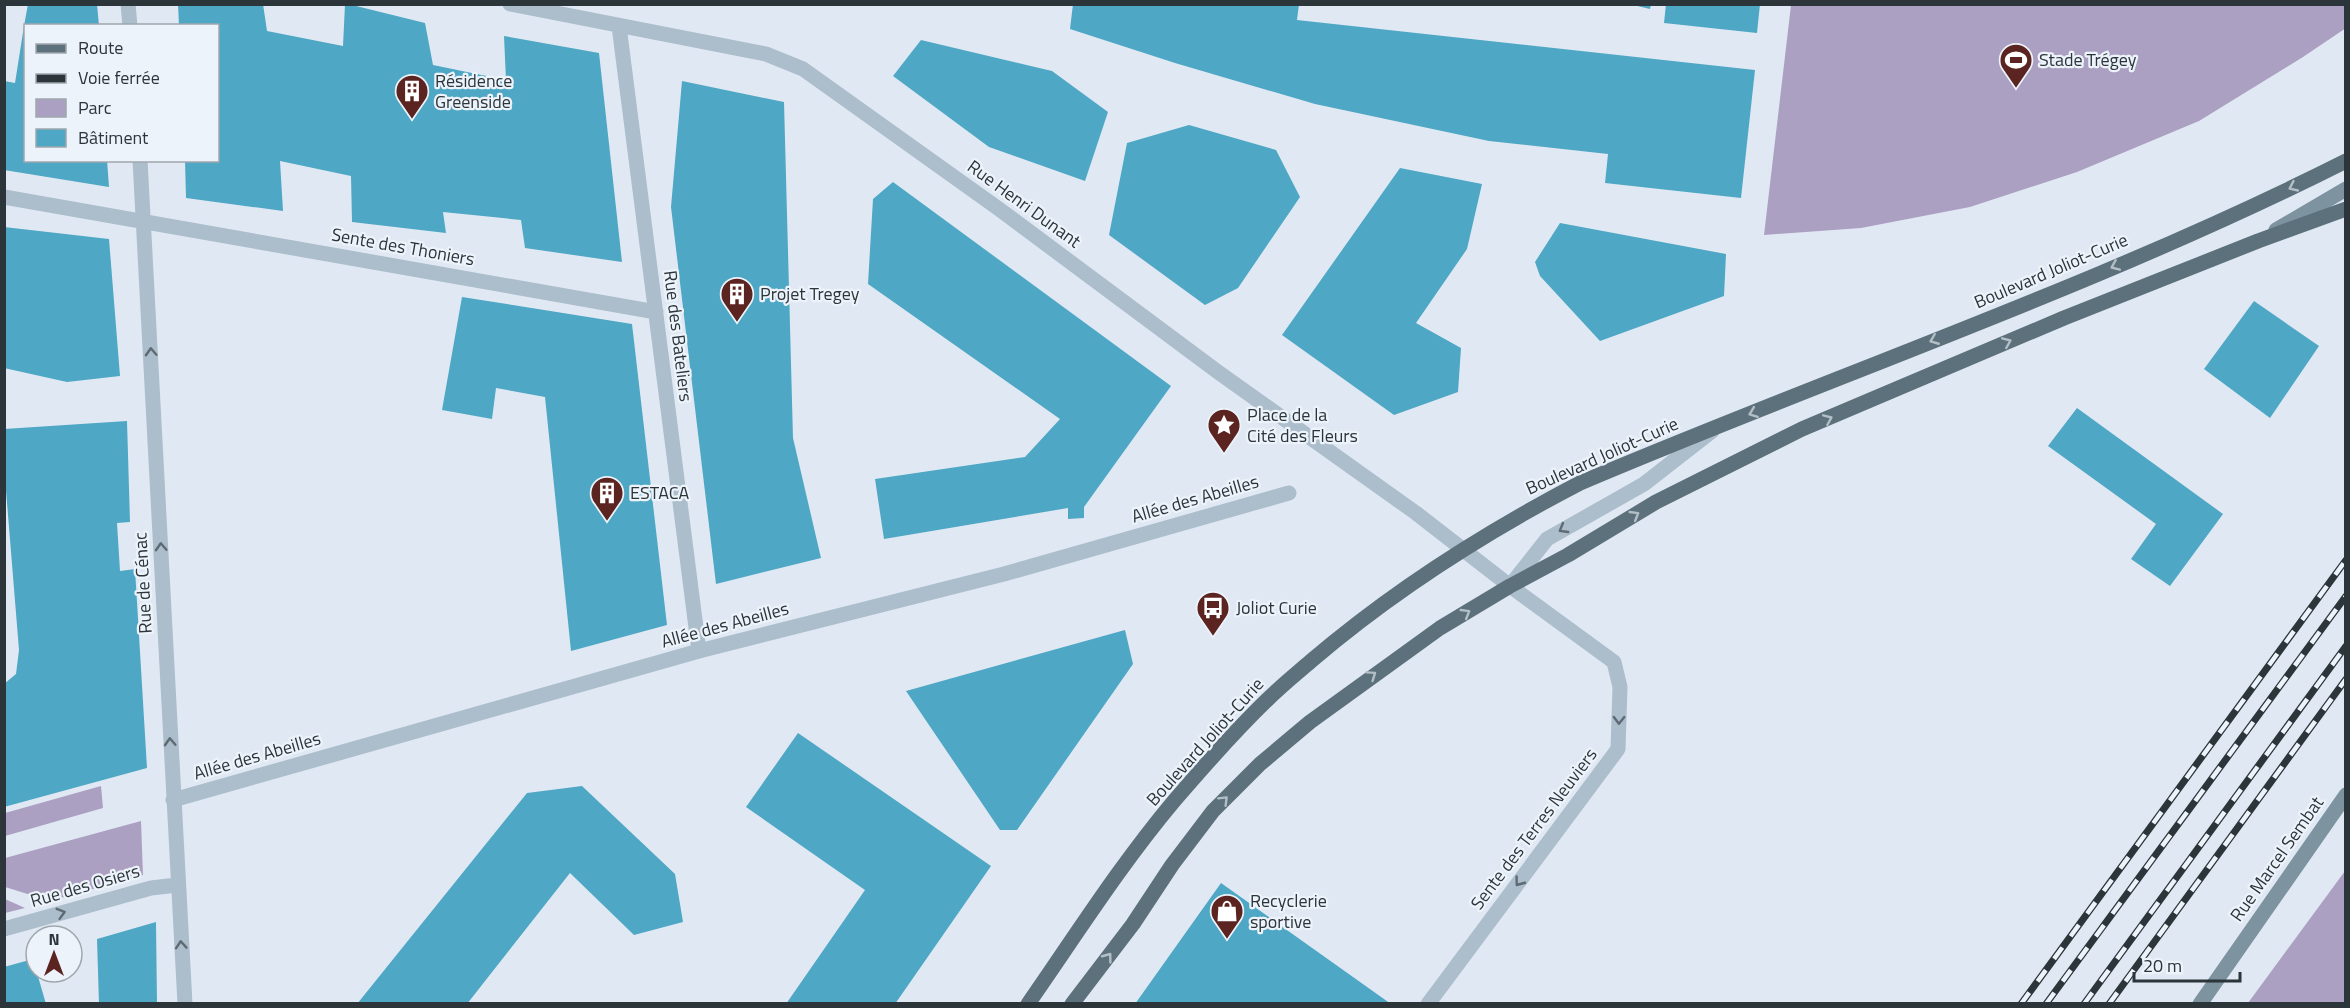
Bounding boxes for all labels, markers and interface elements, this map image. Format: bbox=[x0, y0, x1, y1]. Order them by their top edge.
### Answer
legend bbox=[24, 24, 219, 162]
text: Route bbox=[78, 34, 123, 61]
sports icon: Stade Trégey bbox=[1998, 42, 2034, 89]
place label: Stade Trégey bbox=[2039, 46, 2137, 73]
text: Voie ferrée bbox=[78, 64, 160, 91]
place label: Résidence Greenside bbox=[435, 67, 512, 115]
building icon: Résidence Greenside bbox=[394, 73, 430, 120]
text: Parc bbox=[78, 94, 112, 121]
text: Bâtiment bbox=[78, 124, 149, 151]
street label: Rue Henri Dunant bbox=[962, 153, 1087, 254]
one-way arrow bbox=[2289, 180, 2300, 192]
street label: Sente des Thoniers bbox=[329, 221, 477, 272]
street label: Boulevard Joliot-Curie bbox=[1970, 226, 2132, 315]
one-way arrow bbox=[2110, 259, 2121, 271]
street label: Rue des Bateliers bbox=[657, 269, 700, 403]
building icon: Projet Tregey bbox=[719, 276, 755, 323]
place label: Projet Tregey bbox=[760, 280, 860, 307]
one-way arrow bbox=[1930, 333, 1941, 345]
one-way arrow bbox=[2001, 337, 2012, 349]
one-way arrow bbox=[144, 348, 157, 357]
place label: Place de la Cité des Fleurs bbox=[1247, 401, 1358, 449]
one-way arrow bbox=[1749, 406, 1760, 418]
place icon: Place de la Cité des Fleurs bbox=[1206, 407, 1242, 454]
street label: Boulevard Joliot-Curie bbox=[1521, 410, 1682, 501]
one-way arrow bbox=[1821, 414, 1832, 426]
street label: Allée des Abeilles bbox=[1128, 467, 1262, 530]
building icon: ESTACA bbox=[589, 475, 625, 522]
place label: ESTACA bbox=[630, 479, 690, 506]
one-way arrow bbox=[1629, 511, 1639, 523]
one-way arrow bbox=[1559, 522, 1569, 534]
street label: Rue de Cénac bbox=[126, 532, 159, 634]
one-way arrow bbox=[154, 543, 167, 552]
bus stop icon: Joliot Curie bbox=[1195, 590, 1231, 637]
place label: Joliot Curie bbox=[1236, 594, 1317, 621]
street label: Allée des Abeilles bbox=[658, 595, 792, 655]
one-way arrow bbox=[1460, 608, 1470, 620]
street label: Boulevard Joliot-Curie bbox=[1140, 671, 1270, 812]
one-way arrow bbox=[1366, 671, 1377, 682]
one-way arrow bbox=[1613, 715, 1625, 724]
street label: Allée des Abeilles bbox=[190, 724, 324, 787]
one-way arrow bbox=[164, 737, 177, 746]
street label: Sente des Terres Neuviers bbox=[1464, 742, 1603, 915]
street label: Rue Marcel Sembat bbox=[2223, 790, 2330, 927]
one-way arrow bbox=[1216, 797, 1227, 808]
street label: Rue des Osiers bbox=[27, 857, 143, 914]
one-way arrow bbox=[1515, 875, 1526, 886]
place label: Recyclerie sportive bbox=[1250, 887, 1327, 935]
shop icon: Recyclerie sportive bbox=[1209, 893, 1245, 940]
one-way arrow bbox=[55, 908, 66, 920]
north arrow bbox=[24, 924, 84, 984]
text: N bbox=[48, 927, 60, 951]
one-way arrow bbox=[175, 941, 188, 950]
scale bar bbox=[2134, 945, 2240, 983]
text: 20 m bbox=[2143, 952, 2182, 979]
one-way arrow bbox=[1101, 953, 1112, 964]

